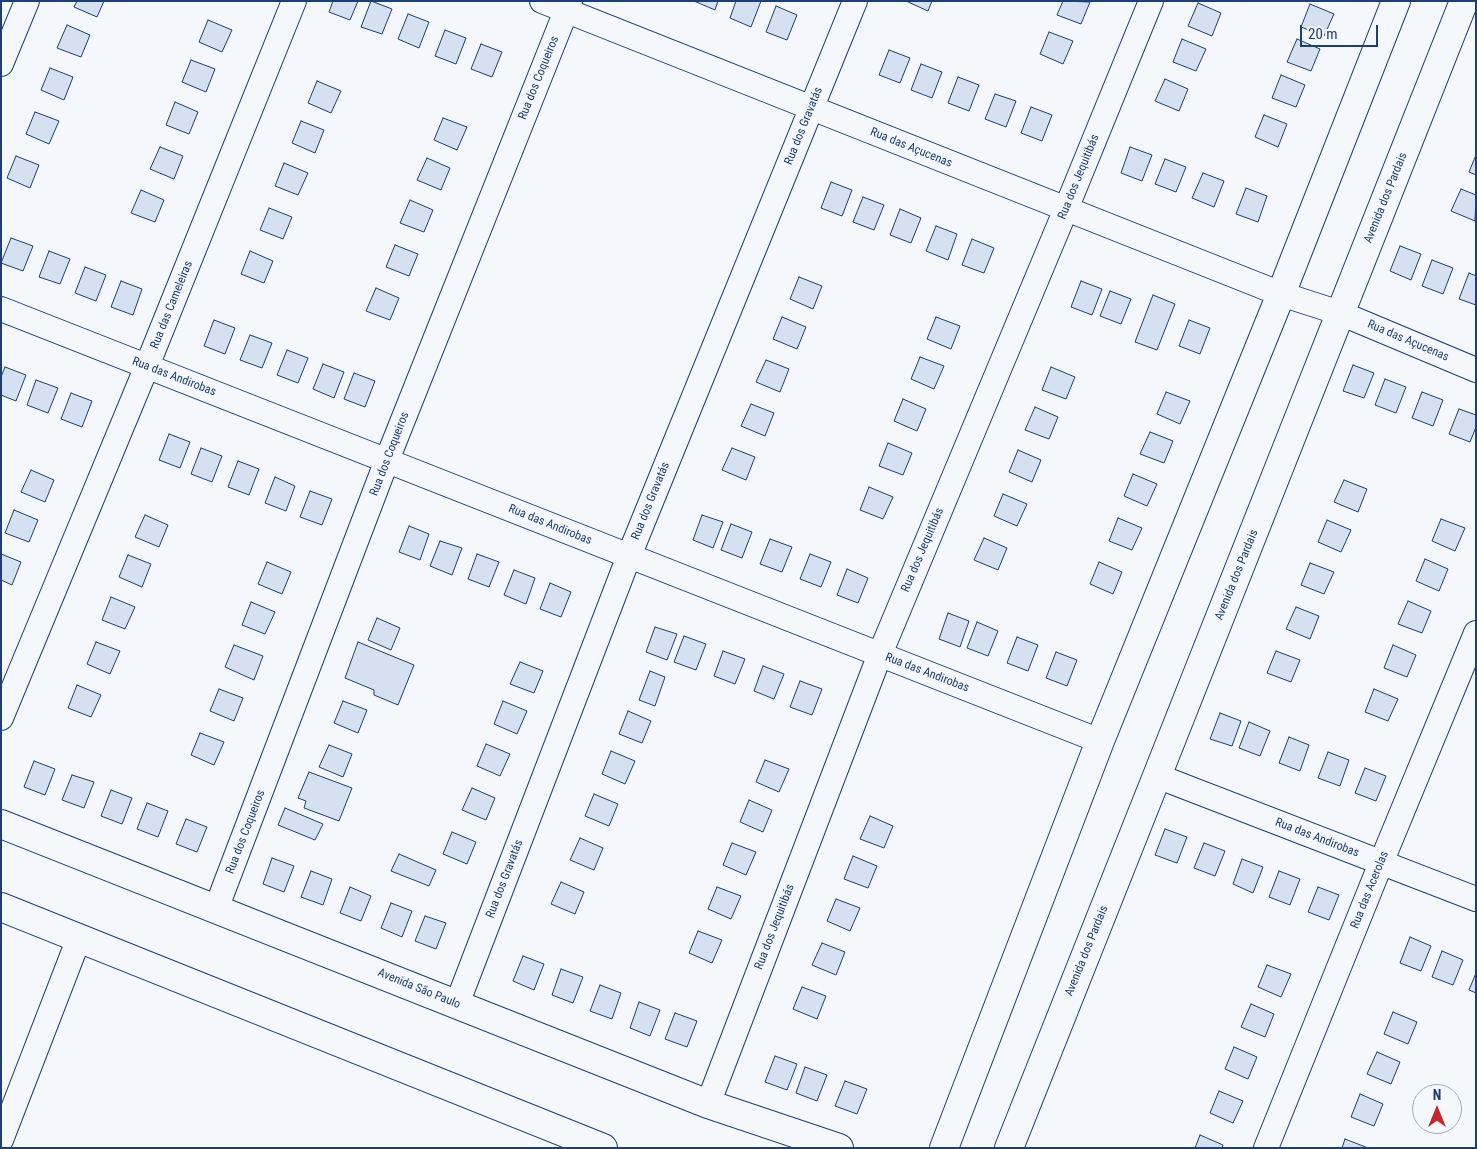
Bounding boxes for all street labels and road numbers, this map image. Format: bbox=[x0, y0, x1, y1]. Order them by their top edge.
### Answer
street label: Rua dos Coqueiros bbox=[516, 34, 562, 122]
street label: Rua dos Gravatás bbox=[782, 85, 826, 167]
street label: Rua das Açucenas bbox=[868, 125, 954, 171]
street label: Rua dos Jequitibás bbox=[1055, 132, 1103, 222]
street label: Avenida dos Pardais bbox=[1361, 151, 1411, 245]
street label: Rua das Cameleiras bbox=[148, 259, 196, 351]
street label: Rua das Açucenas bbox=[1365, 317, 1451, 365]
street label: Rua das Andirobas bbox=[130, 354, 218, 400]
street label: Rua dos Coqueiros bbox=[367, 410, 413, 498]
street label: Rua dos Gravatás bbox=[629, 460, 673, 542]
street label: Rua das Andirobas bbox=[506, 502, 594, 548]
street label: Rua dos Jequitibás bbox=[899, 506, 947, 594]
street label: Avenida dos Pardais bbox=[1212, 528, 1262, 622]
street label: Rua das Andirobas bbox=[883, 650, 971, 696]
street label: Rua dos Coqueiros bbox=[223, 788, 269, 876]
street label: Rua das Andirobas bbox=[1273, 815, 1361, 861]
street label: Rua dos Gravatás bbox=[483, 838, 527, 920]
street label: Rua das Acerolas bbox=[1348, 849, 1392, 931]
street label: Rua dos Jequitibás bbox=[752, 882, 798, 972]
street label: Avenida dos Pardais bbox=[1062, 904, 1112, 998]
street label: Avenida São Paulo bbox=[376, 966, 462, 1012]

